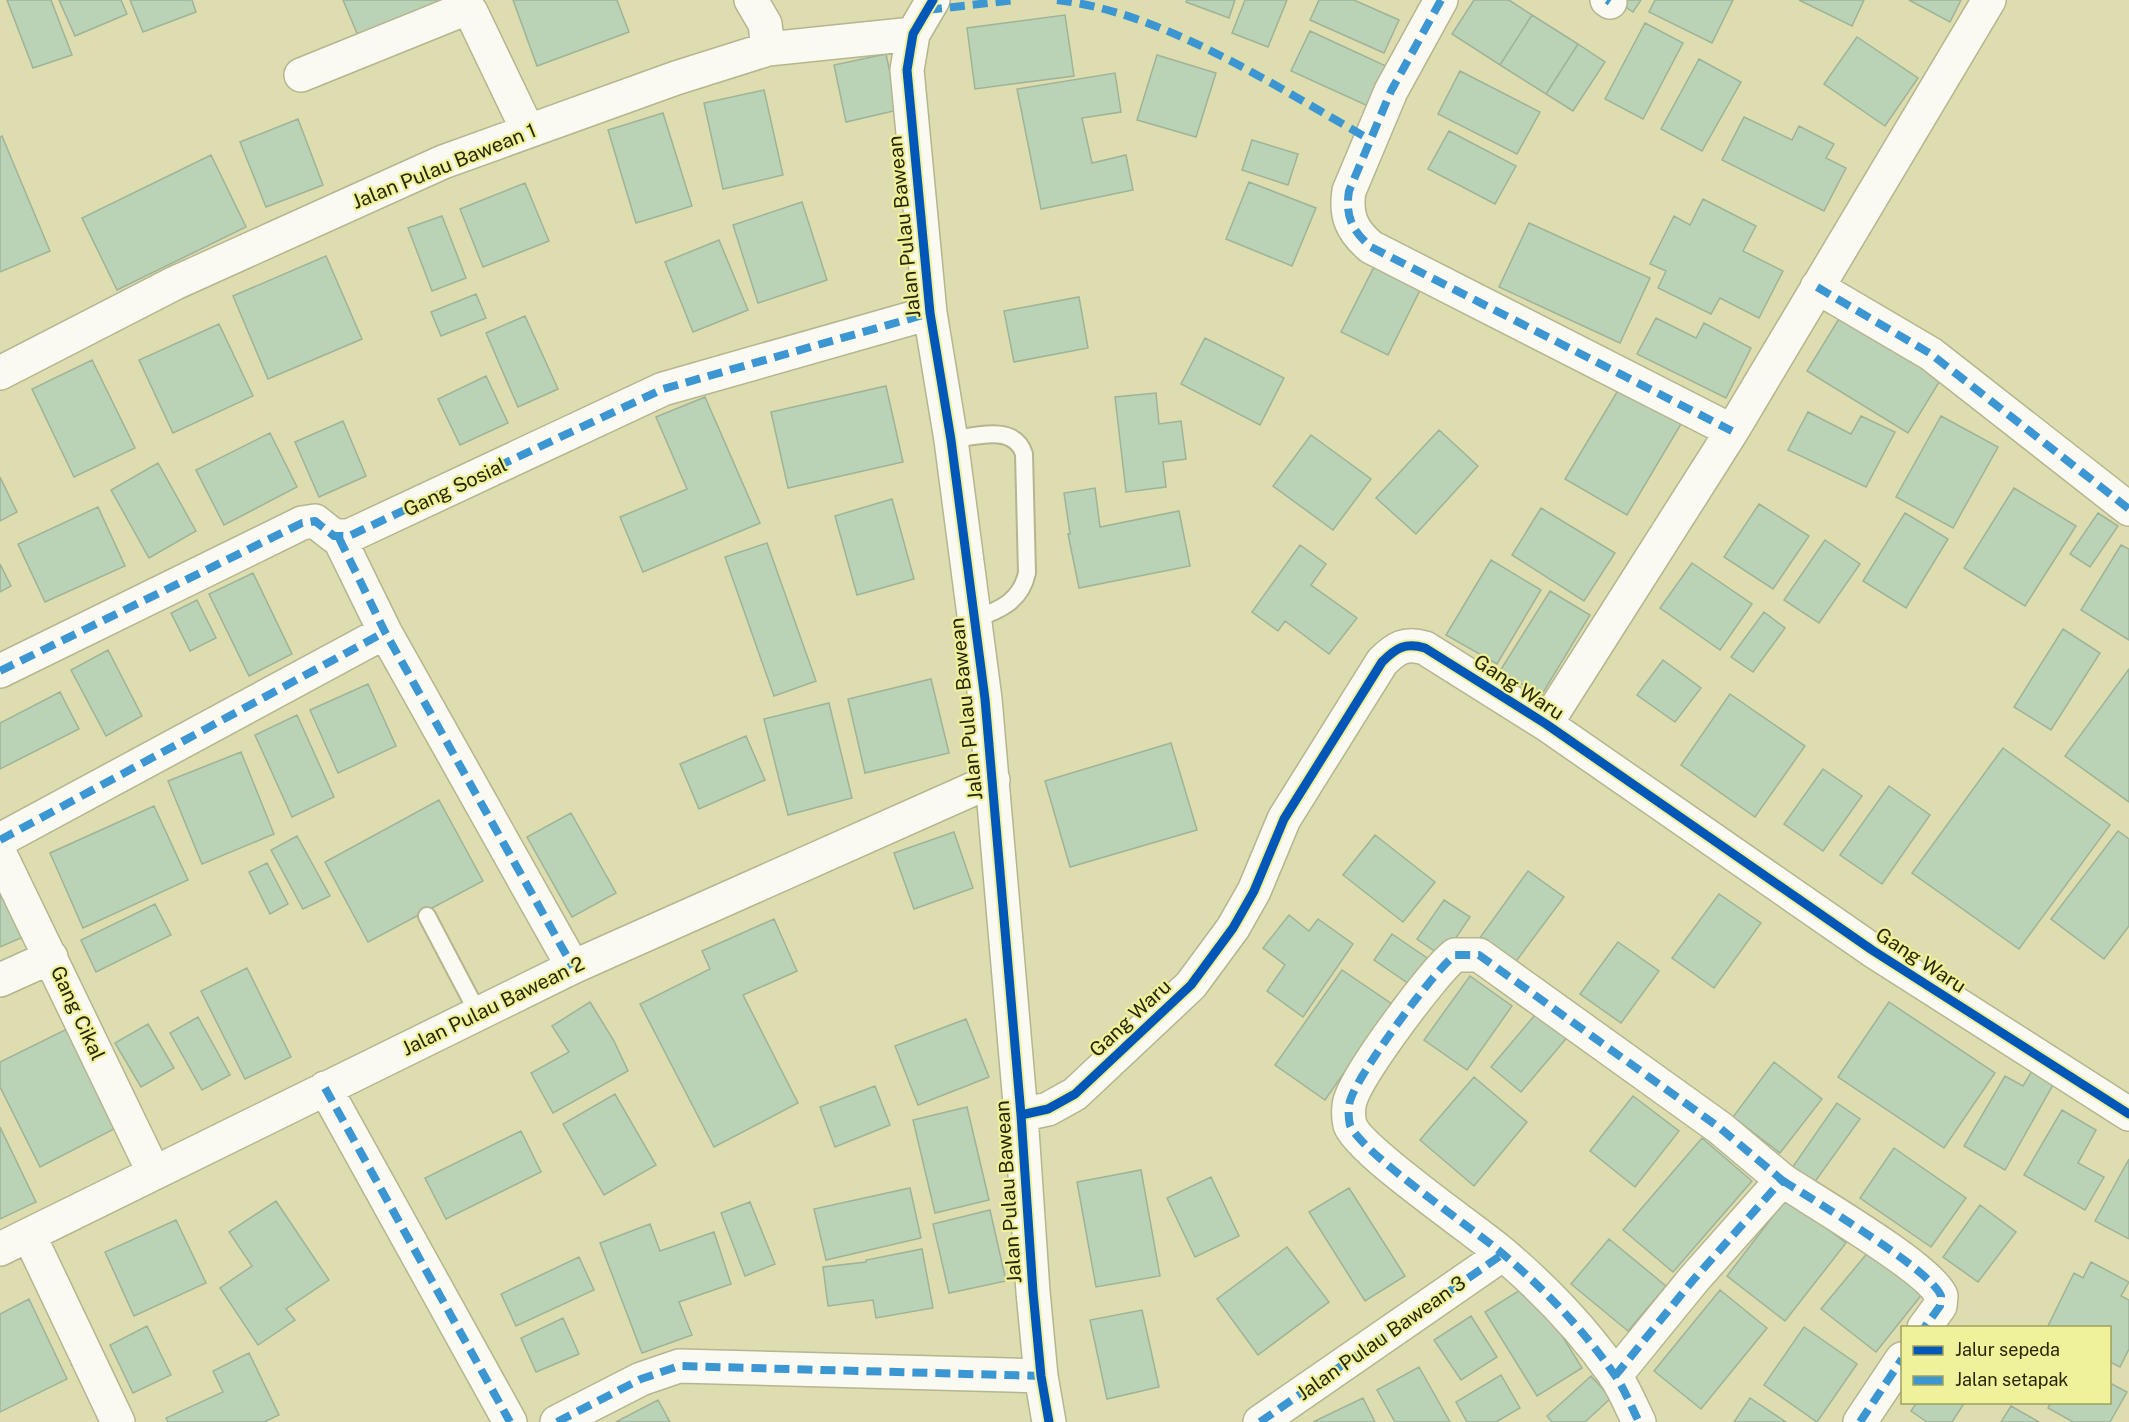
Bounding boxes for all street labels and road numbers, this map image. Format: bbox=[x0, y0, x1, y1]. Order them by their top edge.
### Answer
street label: Jalan Pulau Bawean 1 bbox=[348, 118, 540, 214]
street label: Jalan Pulau Bawean bbox=[882, 135, 926, 319]
street label: Gang Sosial bbox=[399, 453, 511, 521]
street label: Jalan Pulau Bawean bbox=[944, 617, 988, 801]
street label: Gang Waru bbox=[1469, 649, 1569, 725]
street label: Gang Waru bbox=[1871, 922, 1971, 998]
street label: Jalan Pulau Bawean 2 bbox=[398, 951, 588, 1061]
street label: Gang Cikal bbox=[46, 962, 110, 1064]
street label: Gang Waru bbox=[1084, 974, 1176, 1062]
street label: Jalan Pulau Bawean bbox=[990, 1100, 1026, 1284]
street label: Jalan Pulau Bawean 3 bbox=[1292, 1271, 1470, 1405]

